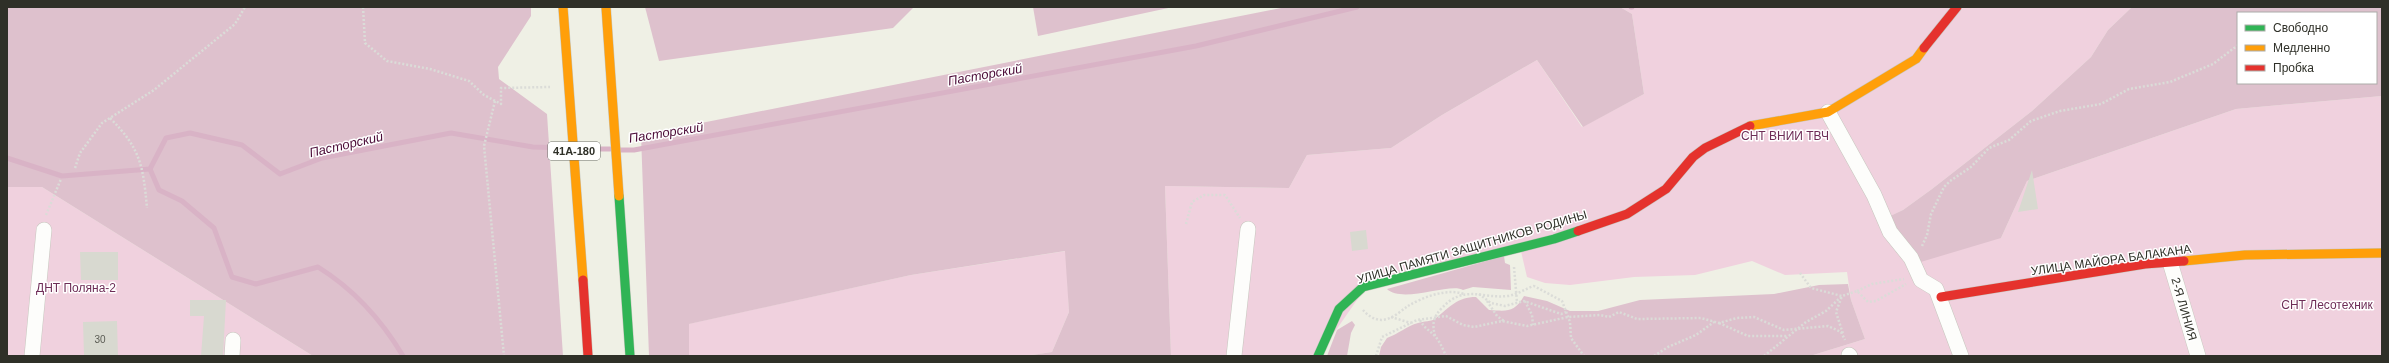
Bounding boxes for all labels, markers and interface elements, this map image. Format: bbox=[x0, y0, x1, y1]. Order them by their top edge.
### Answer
legend bbox=[2237, 12, 2377, 84]
text: Свободно bbox=[2273, 21, 2328, 35]
text: Медленно bbox=[2273, 41, 2330, 55]
water label: Пасторский bbox=[947, 61, 1024, 88]
text: Пробка bbox=[2273, 61, 2314, 75]
water label: Пасторский bbox=[628, 119, 704, 146]
water label: Пасторский bbox=[308, 129, 385, 160]
park label: СНТ ВНИИ ТВЧ bbox=[1741, 129, 1829, 143]
road number: 41А-180 bbox=[548, 142, 600, 160]
street label: УЛИЦА ПАМЯТИ ЗАЩИТНИКОВ РОДИНЫ bbox=[1355, 207, 1589, 287]
street label: УЛИЦА МАЙОРА БАЛАКАНА bbox=[2030, 241, 2192, 278]
street label: 2-Я ЛИНИЯ bbox=[2168, 276, 2200, 342]
park label: ДНТ Поляна-2 bbox=[36, 281, 116, 295]
park label: СНТ Лесотехник bbox=[2281, 298, 2373, 312]
house number: 30 bbox=[94, 334, 106, 345]

